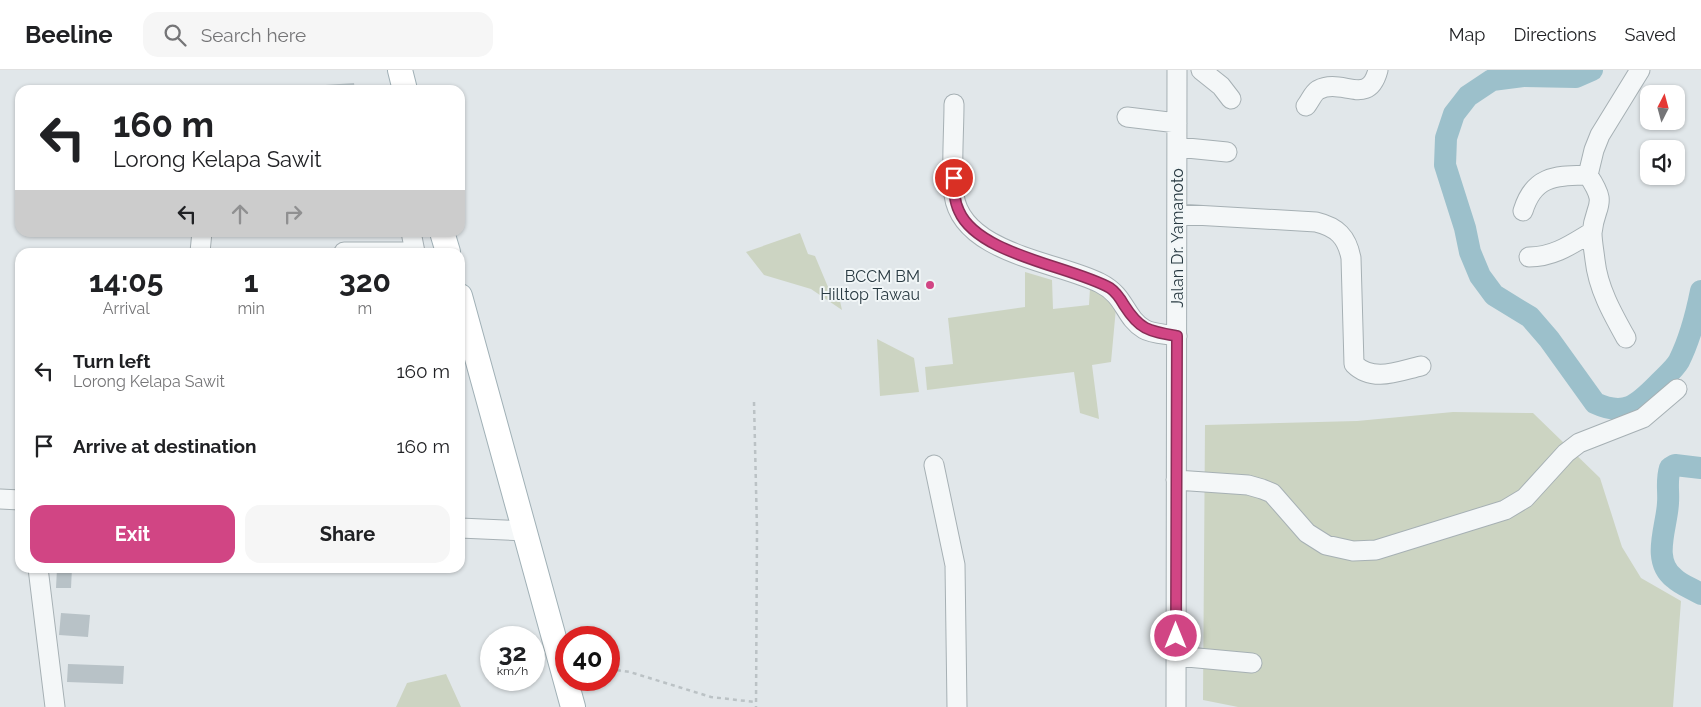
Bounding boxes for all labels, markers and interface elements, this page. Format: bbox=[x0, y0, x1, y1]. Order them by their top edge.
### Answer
search box bbox=[143, 12, 493, 57]
text: Beeline bbox=[25, 20, 113, 49]
icon: search bbox=[161, 21, 189, 49]
text: Search here bbox=[201, 24, 306, 46]
text: Map bbox=[1449, 24, 1485, 45]
text: Directions bbox=[1513, 24, 1597, 45]
text: Saved bbox=[1625, 24, 1676, 45]
north arrow bbox=[1640, 85, 1685, 130]
map controls bbox=[1640, 85, 1685, 185]
text: 160 m bbox=[113, 104, 214, 145]
icon: left bbox=[30, 105, 95, 170]
button: sound bbox=[1640, 140, 1685, 185]
text: Lorong Kelapa Sawit bbox=[113, 146, 322, 172]
pin bbox=[933, 157, 975, 199]
icon: arrive bbox=[940, 164, 968, 192]
street label: Jalan Dr. Yamanoto bbox=[1168, 168, 1187, 308]
icon: left bbox=[173, 200, 201, 228]
icon: ahead bbox=[226, 200, 254, 228]
icon: right bbox=[279, 200, 307, 228]
text: 14:05 bbox=[89, 264, 163, 299]
text: 1 bbox=[244, 264, 259, 299]
text: 320 bbox=[339, 264, 391, 299]
place label: BCCM BM Hilltop Tawau bbox=[820, 267, 920, 304]
marker: BCCM BM Hilltop Tawau bbox=[924, 279, 936, 291]
text: Arrival bbox=[103, 299, 150, 318]
text: min bbox=[237, 299, 265, 318]
text: m bbox=[358, 299, 372, 318]
text: Turn left bbox=[73, 350, 150, 372]
icon: left bbox=[30, 357, 58, 385]
text: 160 m bbox=[396, 360, 450, 382]
text: Lorong Kelapa Sawit bbox=[73, 372, 225, 391]
icon: arrive bbox=[30, 432, 58, 460]
text: Arrive at destination bbox=[73, 435, 257, 457]
text: 160 m bbox=[396, 435, 450, 457]
button: Exit bbox=[30, 505, 235, 563]
button: Share bbox=[245, 505, 450, 563]
position arrow bbox=[1149, 609, 1201, 661]
speed limit sign: 40 bbox=[555, 626, 620, 691]
text: 32 bbox=[498, 637, 527, 667]
text: km/h bbox=[497, 664, 528, 678]

